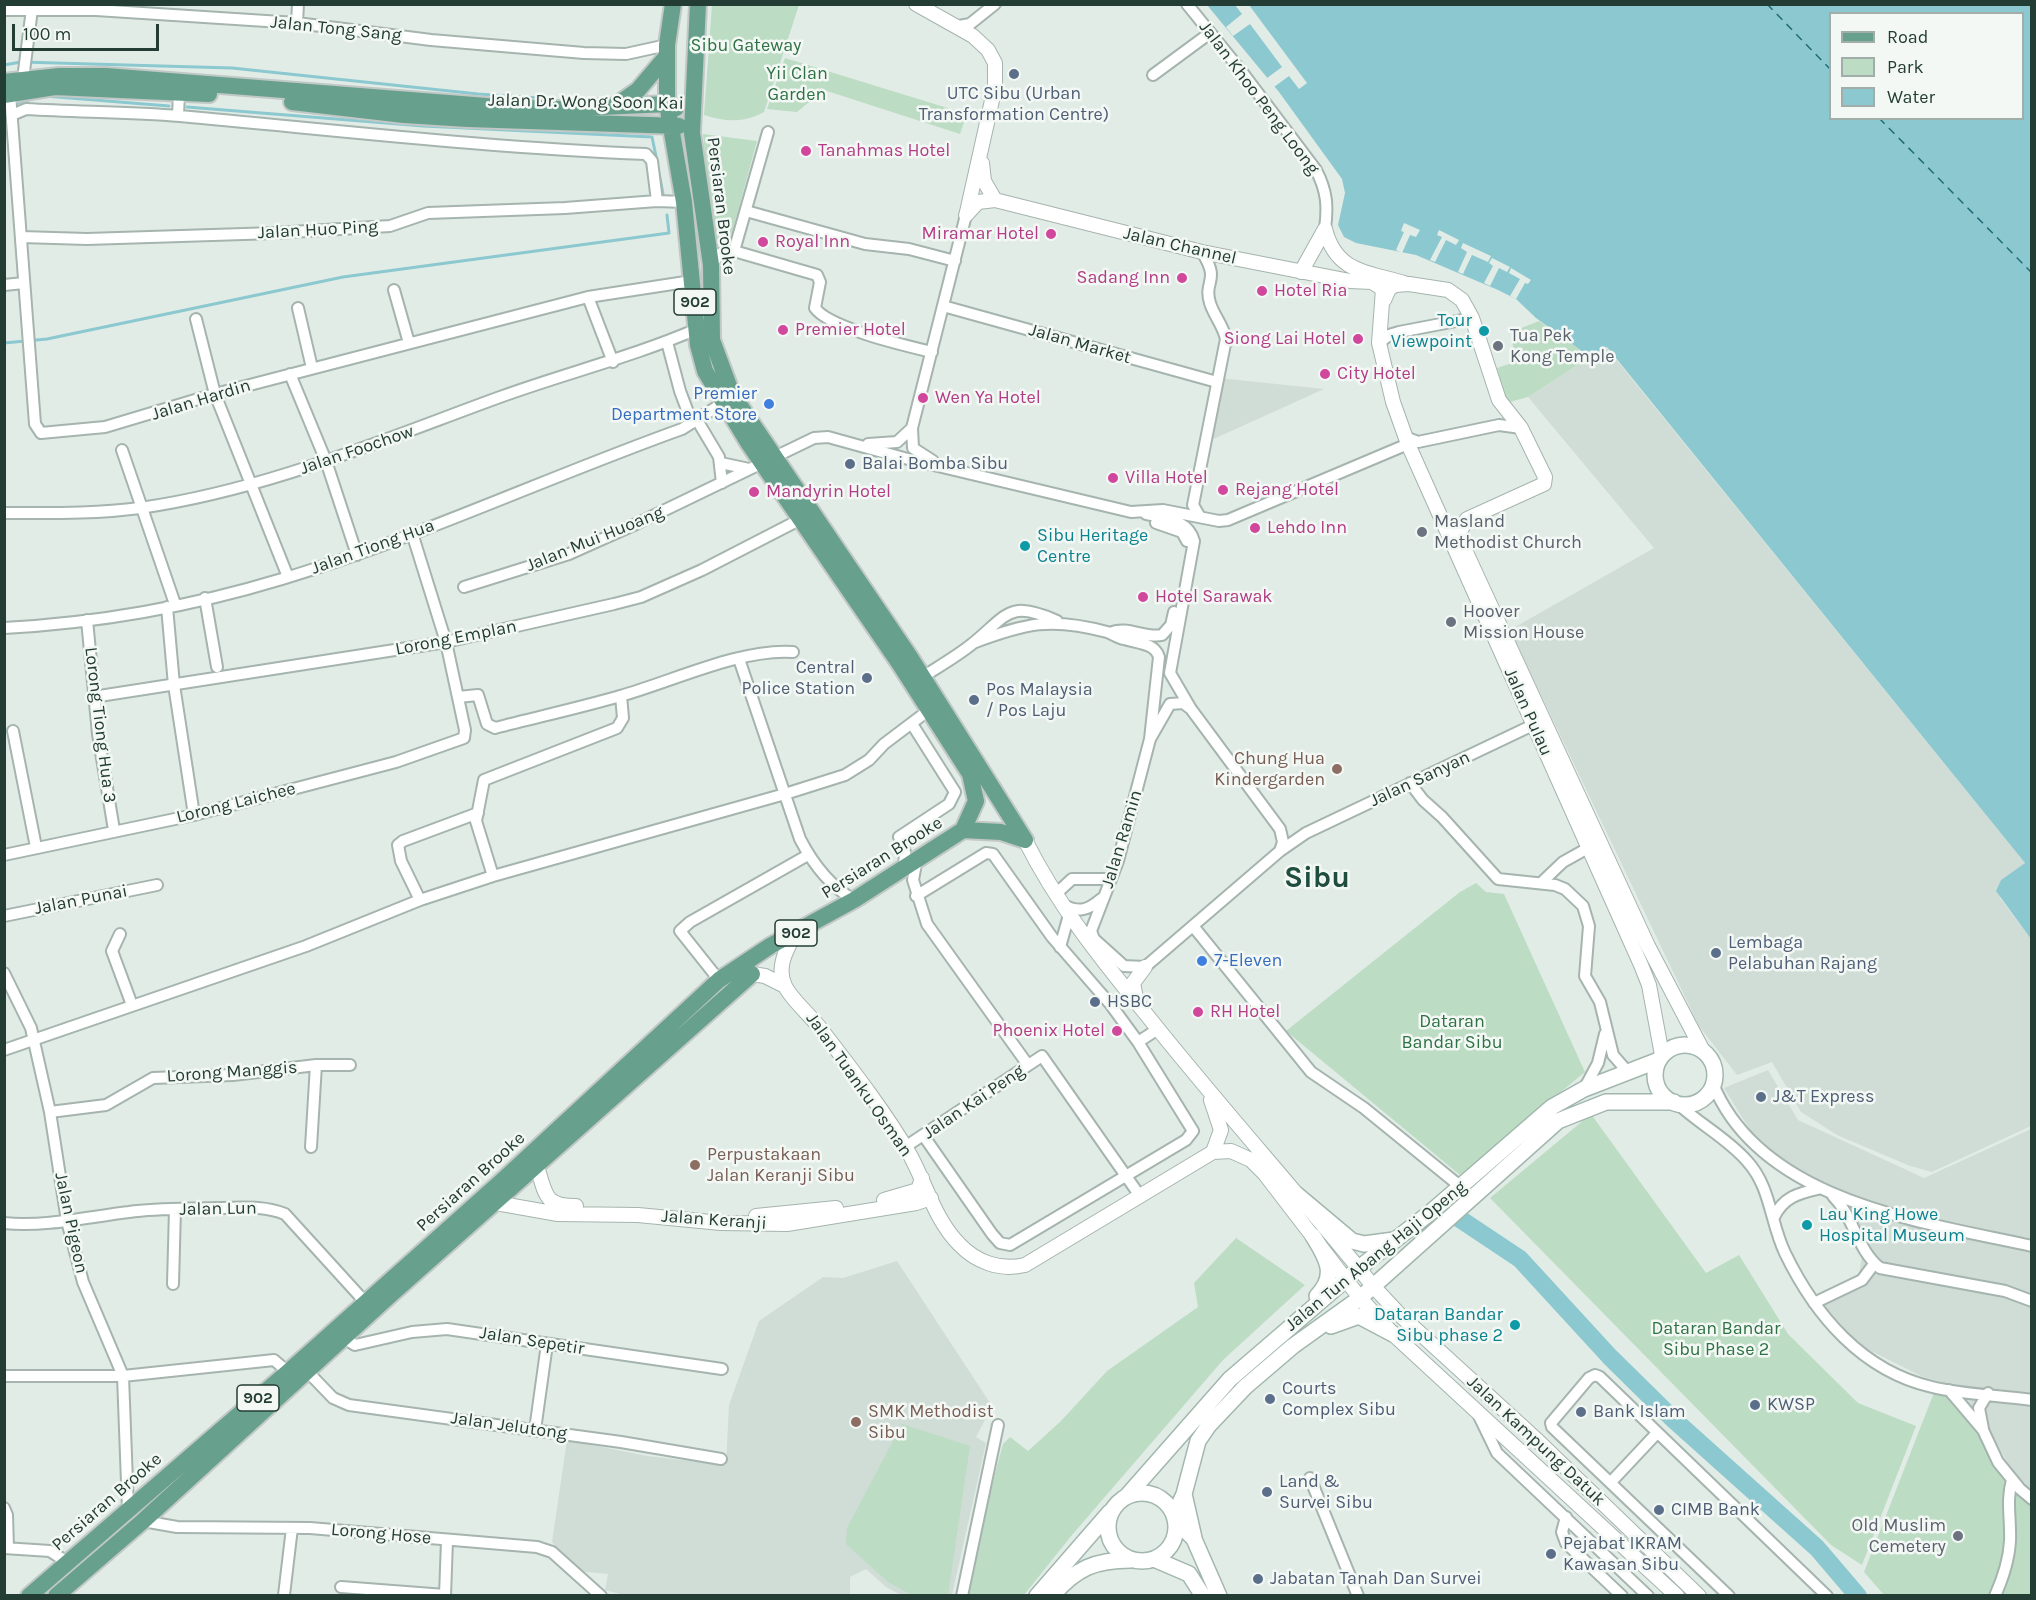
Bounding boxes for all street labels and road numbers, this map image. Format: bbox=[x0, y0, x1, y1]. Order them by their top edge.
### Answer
street label: Jalan Tong Sang bbox=[269, 11, 403, 47]
street label: Jalan Khoo Peng Loong bbox=[1194, 17, 1324, 179]
street label: Jalan Dr. Wong Soon Kai bbox=[488, 89, 684, 115]
street label: Persiaran Brooke bbox=[702, 136, 740, 276]
street label: Jalan Huo Ping bbox=[257, 216, 379, 244]
street label: Jalan Channel bbox=[1122, 223, 1238, 269]
road number: 902 bbox=[674, 289, 716, 315]
street label: Jalan Market bbox=[1027, 319, 1133, 369]
street label: Jalan Hardin bbox=[149, 375, 253, 425]
street label: Jalan Foochow bbox=[297, 420, 417, 480]
street label: Jalan Mui Huoang bbox=[523, 502, 667, 576]
street label: Jalan Tiong Hua bbox=[308, 515, 438, 579]
street label: Lorong Emplan bbox=[393, 616, 519, 660]
street label: Lorong Tiong Hua 3 bbox=[80, 646, 120, 804]
street label: Jalan Pulau bbox=[1499, 665, 1557, 759]
street label: Jalan Sanyan bbox=[1366, 746, 1474, 812]
street label: Lorong Laichee bbox=[174, 778, 298, 828]
street label: Jalan Ramin bbox=[1097, 787, 1147, 891]
street label: Persiaran Brooke bbox=[817, 812, 947, 904]
street label: Jalan Punai bbox=[33, 880, 129, 920]
road number: 902 bbox=[775, 920, 817, 946]
street label: Jalan Tuanku Osman bbox=[801, 1009, 917, 1161]
street label: Lorong Manggis bbox=[166, 1057, 298, 1087]
street label: Jalan Kai Peng bbox=[919, 1060, 1029, 1144]
street label: Persiaran Brooke bbox=[412, 1128, 530, 1236]
street label: Jalan Pigeon bbox=[50, 1171, 92, 1275]
street label: Jalan Tun Abang Haji Openg bbox=[1281, 1176, 1471, 1336]
street label: Jalan Lun bbox=[179, 1198, 257, 1220]
street label: Jalan Keranji bbox=[661, 1206, 767, 1234]
street label: Jalan Sepetir bbox=[478, 1322, 586, 1360]
street label: Jalan Kampung Datuk bbox=[1462, 1371, 1610, 1511]
road number: 902 bbox=[237, 1385, 279, 1411]
street label: Jalan Jelutong bbox=[449, 1407, 569, 1445]
street label: Persiaran Brooke bbox=[48, 1448, 166, 1556]
street label: Lorong Hose bbox=[330, 1519, 432, 1549]

